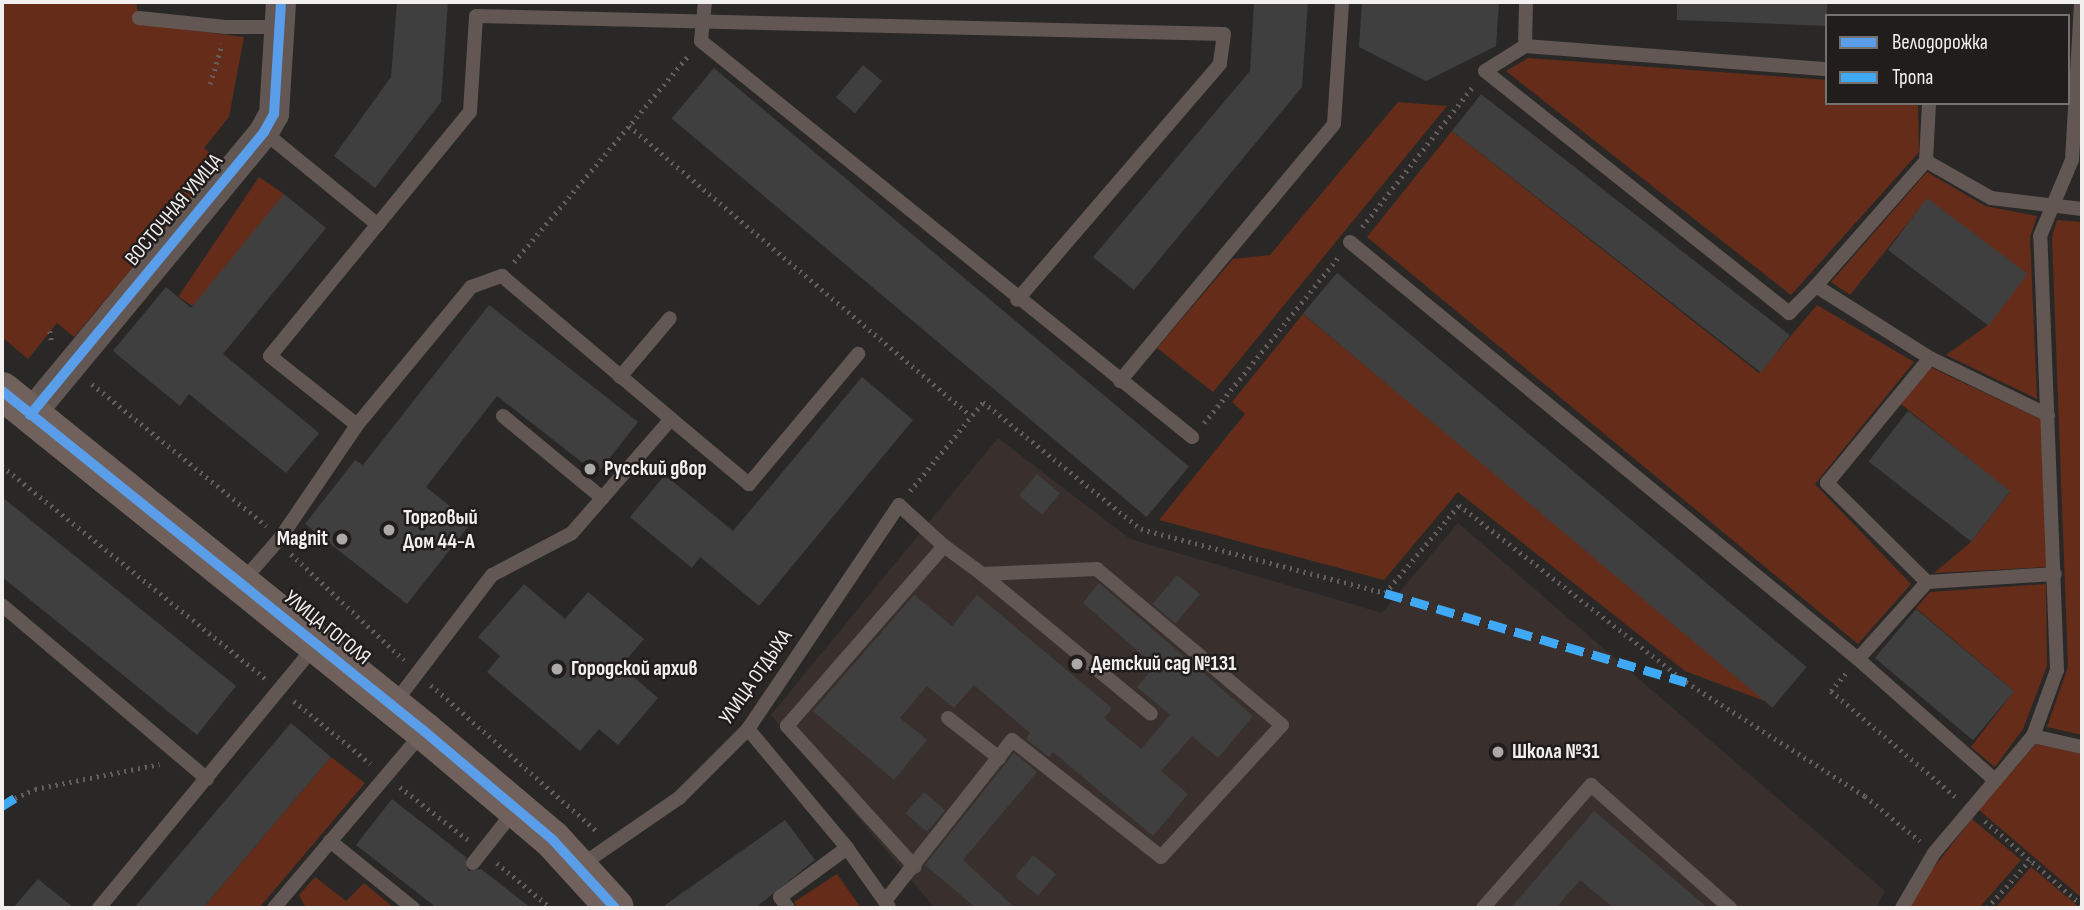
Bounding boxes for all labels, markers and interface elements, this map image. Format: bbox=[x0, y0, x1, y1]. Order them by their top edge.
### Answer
legend bbox=[1825, 14, 2070, 105]
text: Велодорожка bbox=[1892, 30, 1988, 55]
text: Тропа bbox=[1892, 65, 1933, 90]
street label: ВОСТОЧНАЯ УЛИЦА bbox=[120, 149, 228, 271]
place label: Русский двор bbox=[604, 456, 707, 482]
marker: Русский двор bbox=[582, 461, 598, 477]
place label: Торговый Дом 44-А bbox=[403, 505, 478, 555]
marker: Торговый Дом 44-А bbox=[381, 522, 397, 538]
place label: Magnit bbox=[277, 526, 328, 552]
marker: Magnit bbox=[334, 531, 350, 547]
street label: УЛИЦА ГОГОЛЯ bbox=[279, 585, 375, 671]
street label: УЛИЦА ОТДЫХА bbox=[714, 625, 798, 729]
place label: Детский сад №131 bbox=[1091, 651, 1236, 677]
place label: Городской архив bbox=[571, 656, 698, 682]
marker: Детский сад №131 bbox=[1069, 656, 1085, 672]
marker: Городской архив bbox=[549, 661, 565, 677]
place label: Школа №31 bbox=[1512, 739, 1599, 765]
marker: Школа №31 bbox=[1490, 744, 1506, 760]

